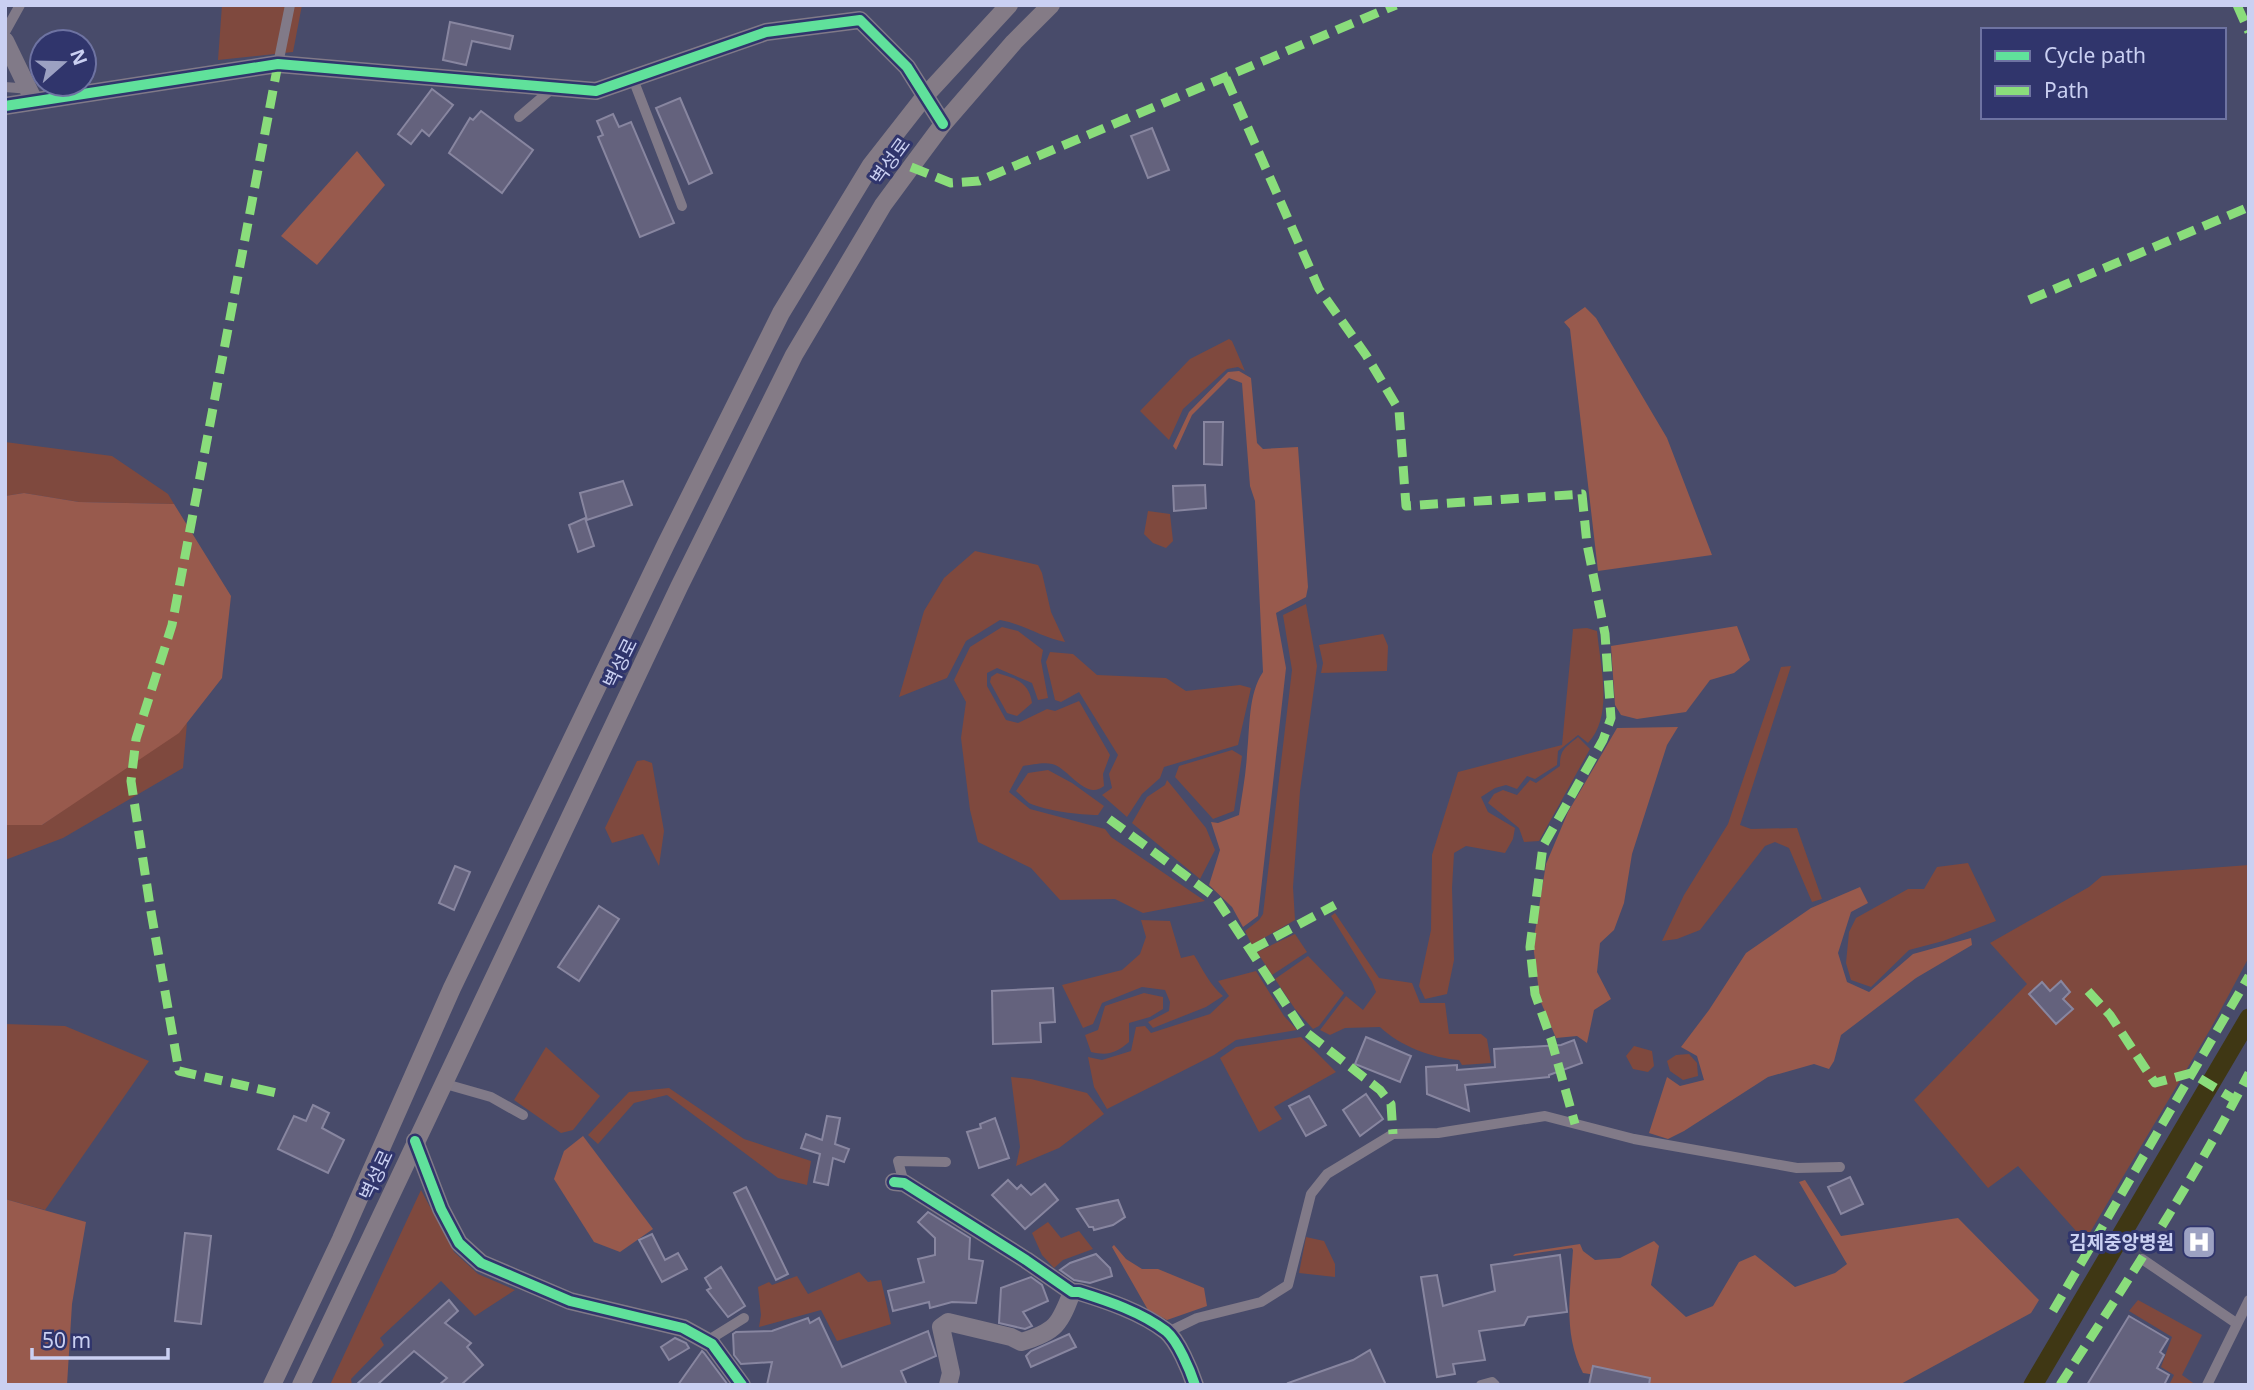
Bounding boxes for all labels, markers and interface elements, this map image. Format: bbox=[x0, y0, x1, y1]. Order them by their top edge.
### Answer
north arrow bbox=[28, 28, 98, 98]
legend bbox=[1981, 28, 2226, 119]
text: Cycle path bbox=[2044, 41, 2146, 69]
text: N bbox=[64, 45, 94, 69]
text: Path bbox=[2044, 76, 2089, 104]
street label: 벽성로 bbox=[864, 132, 916, 190]
street label: 벽성로 bbox=[597, 634, 643, 692]
street label: 벽성로 bbox=[353, 1146, 399, 1204]
hospital icon: 김제중앙병원 bbox=[2180, 1223, 2218, 1261]
place label: 김제중앙병원 bbox=[2069, 1229, 2174, 1255]
scale bar bbox=[32, 1316, 168, 1360]
text: 50 m bbox=[42, 1326, 91, 1354]

